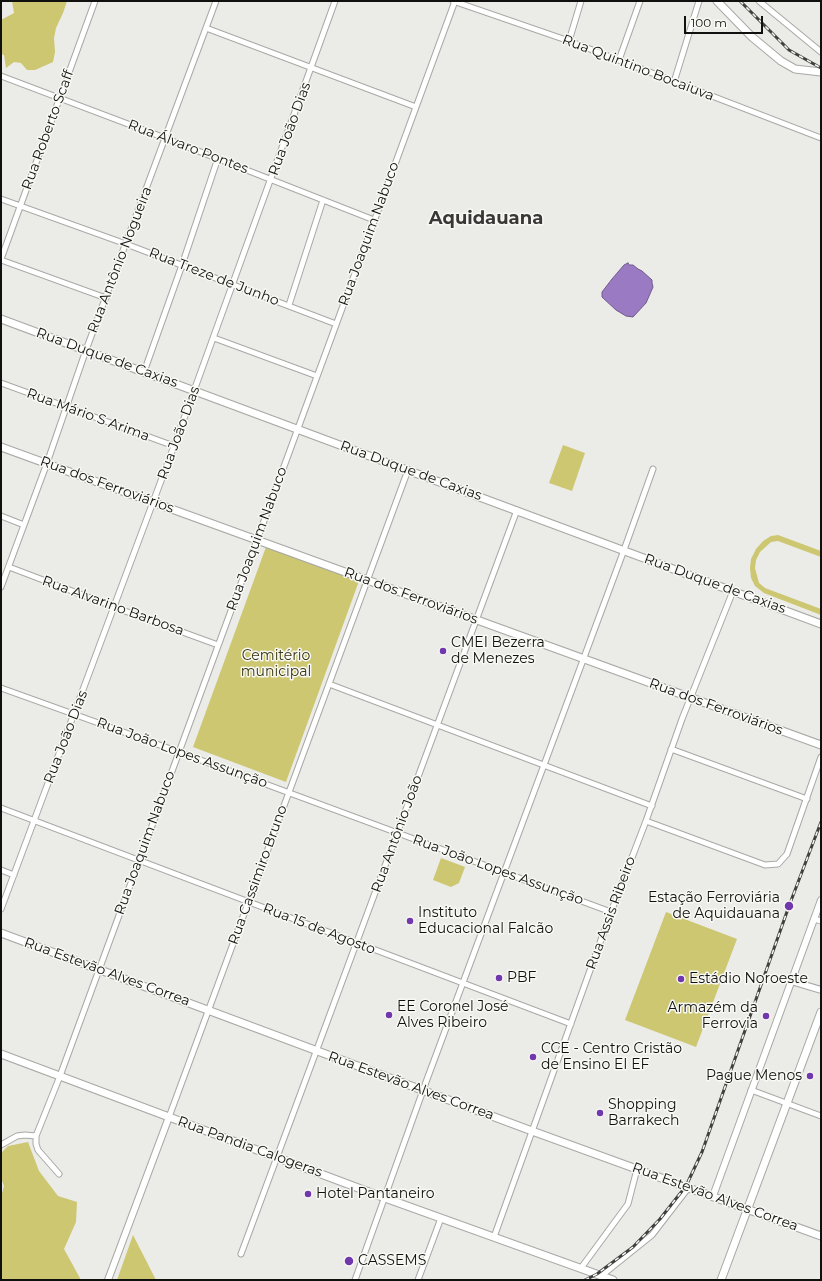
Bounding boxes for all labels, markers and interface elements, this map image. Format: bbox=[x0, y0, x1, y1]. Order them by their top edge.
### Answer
scale bar bbox=[686, 8, 765, 34]
text: 100 m bbox=[691, 15, 727, 30]
street label: Rua Quintino Bocaiuva bbox=[560, 31, 716, 105]
street label: Rua Roberto Scaff bbox=[19, 68, 77, 192]
street label: Rua João Dias bbox=[265, 80, 315, 178]
street label: Rua Álvaro Pontes bbox=[125, 116, 251, 178]
street label: Rua Joaquim Nabuco bbox=[335, 160, 403, 308]
street label: Rua Antônio Nogueira bbox=[84, 184, 156, 336]
district label: Aquidauana bbox=[429, 208, 543, 230]
street label: Rua Treze de Junho bbox=[147, 244, 281, 310]
street label: Rua Duque de Caxias bbox=[34, 325, 180, 391]
street label: Rua João Dias bbox=[154, 384, 204, 482]
street label: Rua Mário S Arima bbox=[24, 385, 152, 445]
street label: Rua Duque de Caxias bbox=[338, 438, 484, 504]
street label: Rua dos Ferroviários bbox=[38, 453, 176, 517]
street label: Rua Joaquim Nabuco bbox=[223, 465, 291, 613]
street label: Rua Duque de Caxias bbox=[642, 551, 788, 617]
street label: Rua dos Ferroviários bbox=[342, 564, 480, 628]
street label: Rua Alvarino Barbosa bbox=[40, 573, 186, 639]
place label: CMEI Bezerra de Menezes bbox=[451, 635, 545, 668]
marker: CMEI Bezerra de Menezes bbox=[438, 646, 448, 656]
park label: Cemitério municipal bbox=[241, 648, 311, 680]
street label: Rua dos Ferroviários bbox=[647, 675, 785, 739]
street label: Rua João Dias bbox=[41, 688, 91, 786]
street label: Rua João Lopes Assunção bbox=[94, 714, 270, 792]
street label: Rua Joaquim Nabuco bbox=[111, 769, 179, 917]
street label: Rua Antônio João bbox=[368, 773, 426, 895]
street label: Rua Cassimiro Bruno bbox=[225, 803, 291, 947]
street label: Rua João Lopes Assunção bbox=[410, 831, 586, 909]
street label: Rua Assis Ribeiro bbox=[583, 854, 639, 972]
place label: Estação Ferroviária de Aquidauana bbox=[648, 890, 780, 922]
street label: Rua 15 de Agosto bbox=[260, 900, 378, 958]
marker: Estação Ferroviária de Aquidauana bbox=[783, 900, 795, 912]
place label: Instituto Educacional Falcão bbox=[418, 905, 553, 938]
marker: Instituto Educacional Falcão bbox=[405, 916, 415, 926]
street label: Rua Estevão Alves Correa bbox=[22, 934, 192, 1010]
place label: PBF bbox=[507, 970, 536, 986]
place label: Estádio Noroeste bbox=[689, 971, 808, 987]
marker: PBF bbox=[494, 973, 504, 983]
marker: Estádio Noroeste bbox=[676, 974, 686, 984]
place label: EE Coronel José Alves Ribeiro bbox=[397, 999, 508, 1032]
place label: Armazém da Ferrovia bbox=[668, 1000, 758, 1032]
marker: EE Coronel José Alves Ribeiro bbox=[384, 1010, 394, 1020]
marker: Armazém da Ferrovia bbox=[761, 1011, 771, 1021]
place label: CCE - Centro Cristão de Ensino EI EF bbox=[541, 1041, 682, 1074]
street label: Rua Estevão Alves Correa bbox=[326, 1048, 496, 1124]
marker: CCE - Centro Cristão de Ensino EI EF bbox=[528, 1052, 538, 1062]
place label: Pague Menos bbox=[706, 1068, 802, 1084]
marker: Pague Menos bbox=[805, 1071, 815, 1081]
place label: Shopping Barrakech bbox=[608, 1097, 679, 1130]
marker: Shopping Barrakech bbox=[595, 1108, 605, 1118]
street label: Rua Pandia Calogeras bbox=[175, 1113, 325, 1181]
street label: Rua Estevão Alves Correa bbox=[630, 1159, 800, 1235]
place label: Hotel Pantaneiro bbox=[316, 1186, 435, 1202]
marker: Hotel Pantaneiro bbox=[303, 1189, 313, 1199]
place label: CASSEMS bbox=[358, 1253, 426, 1269]
marker: CASSEMS bbox=[343, 1255, 355, 1267]

